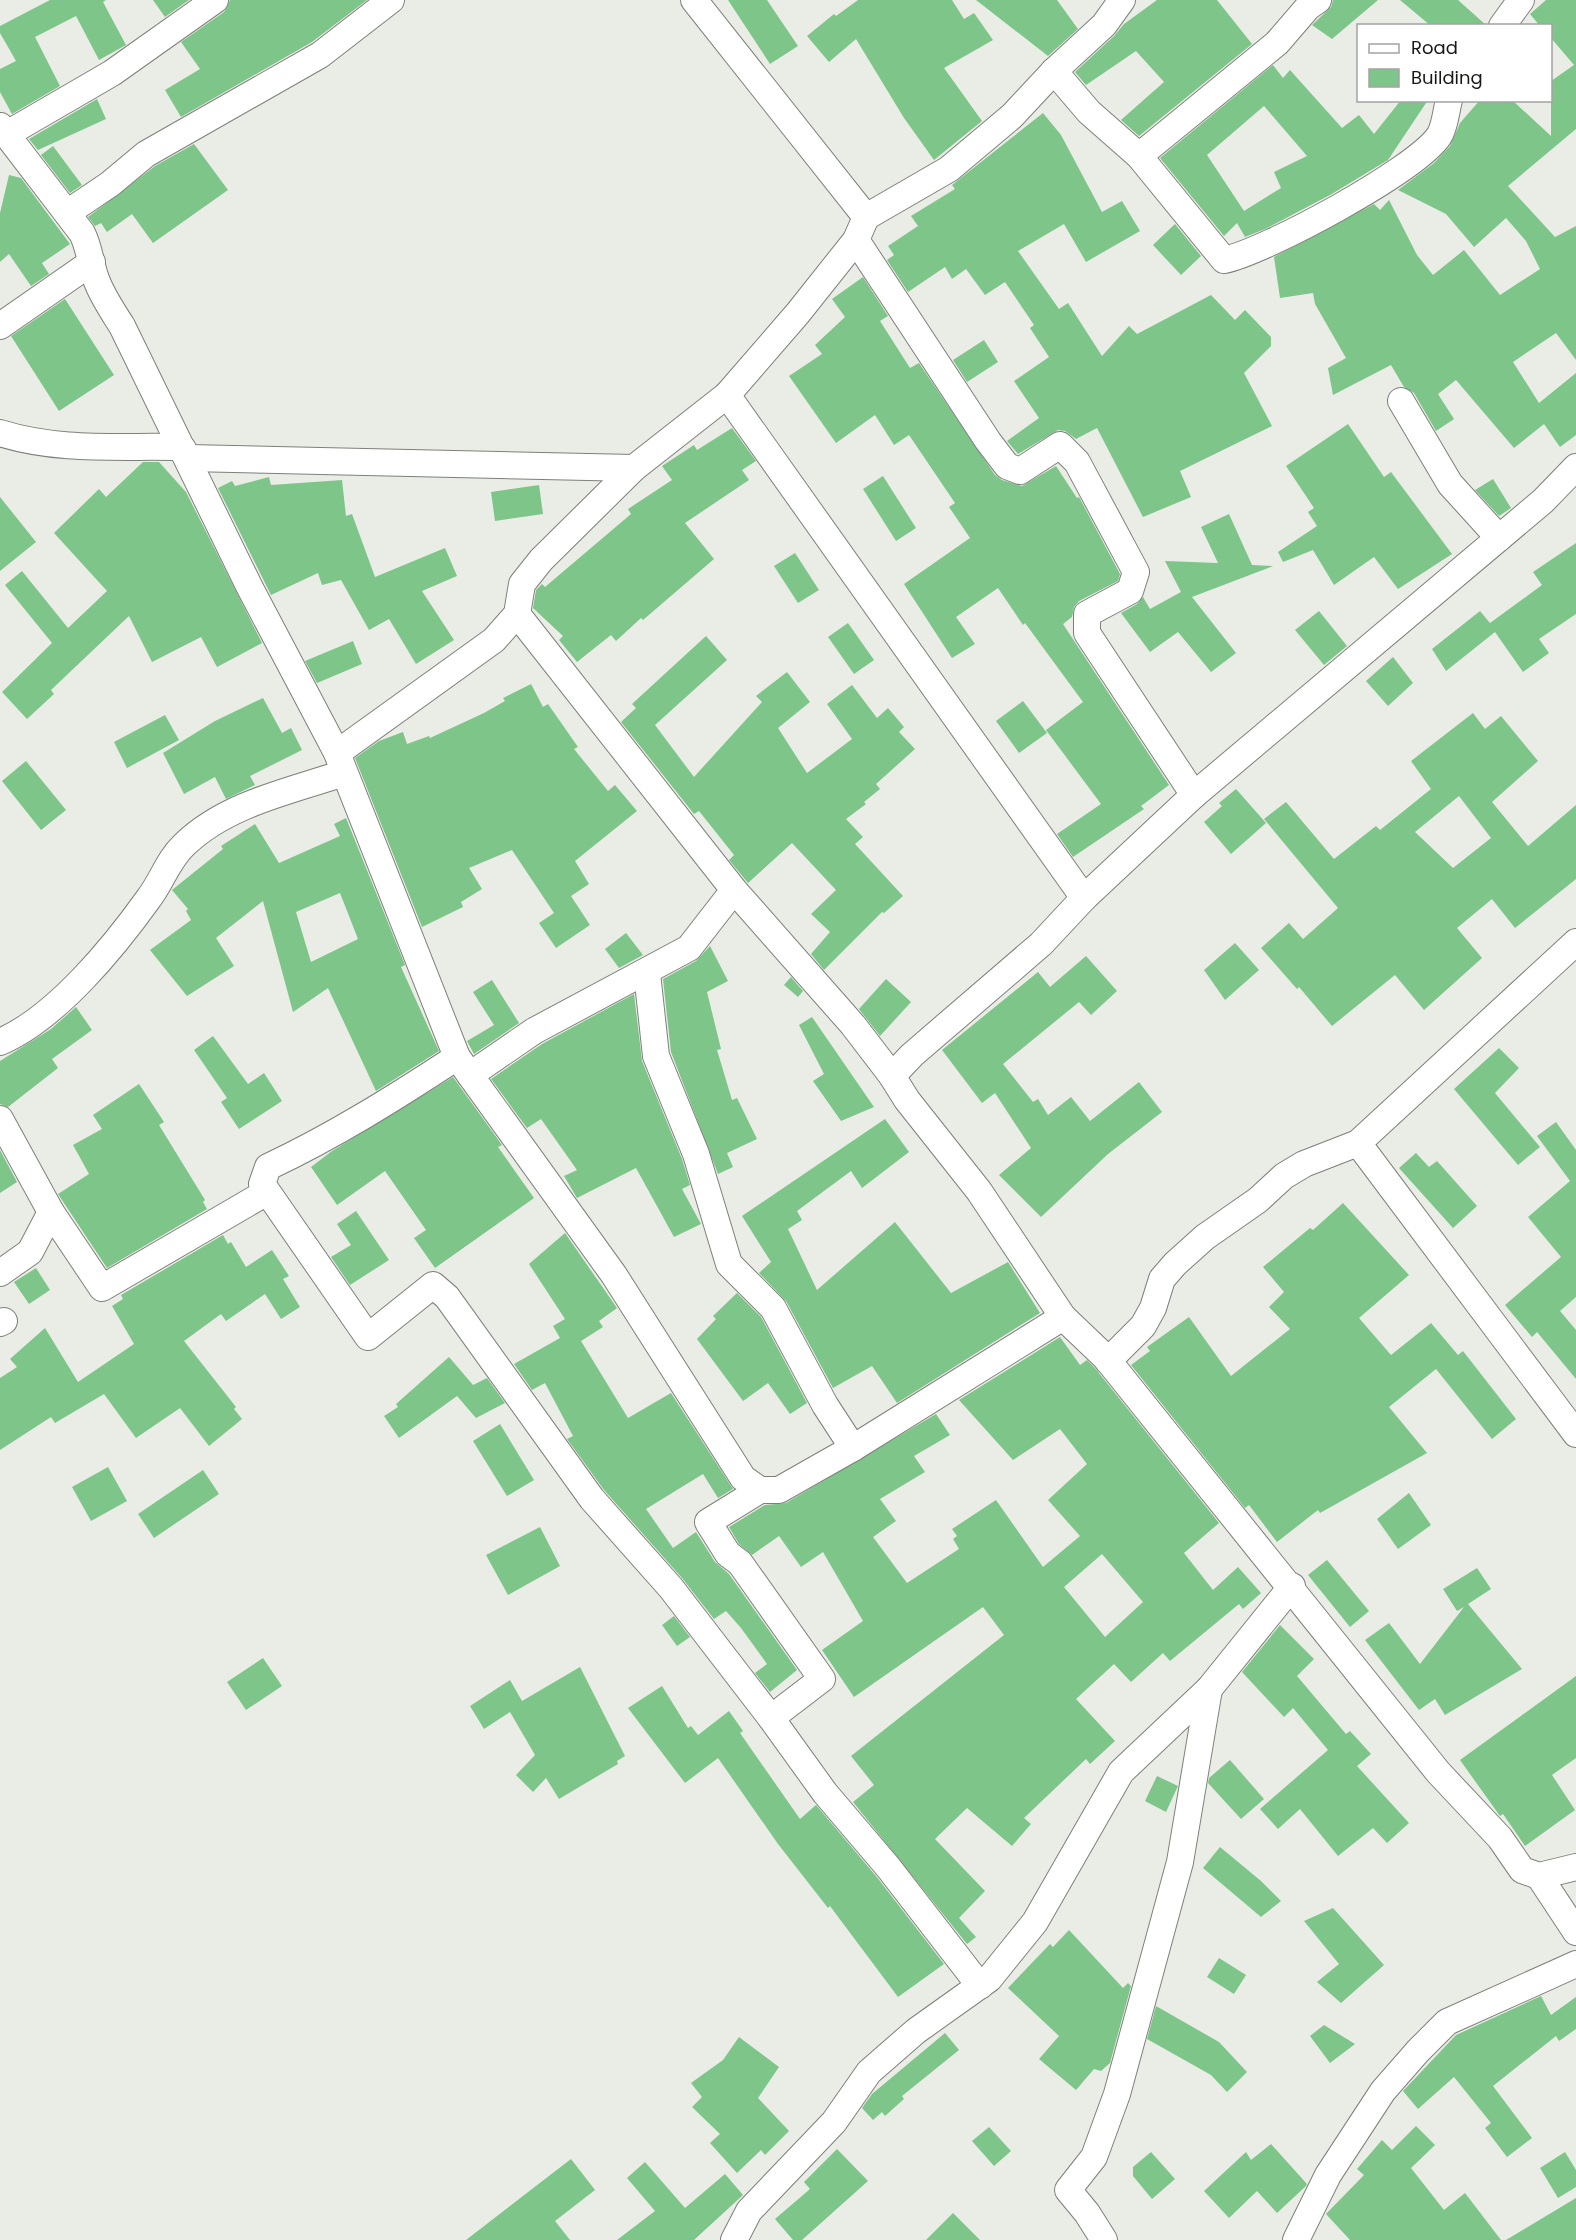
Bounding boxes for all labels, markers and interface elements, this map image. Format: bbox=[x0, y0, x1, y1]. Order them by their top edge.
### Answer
legend bbox=[1357, 24, 1552, 102]
text: Road bbox=[1411, 35, 1458, 60]
text: Building bbox=[1411, 65, 1483, 90]

